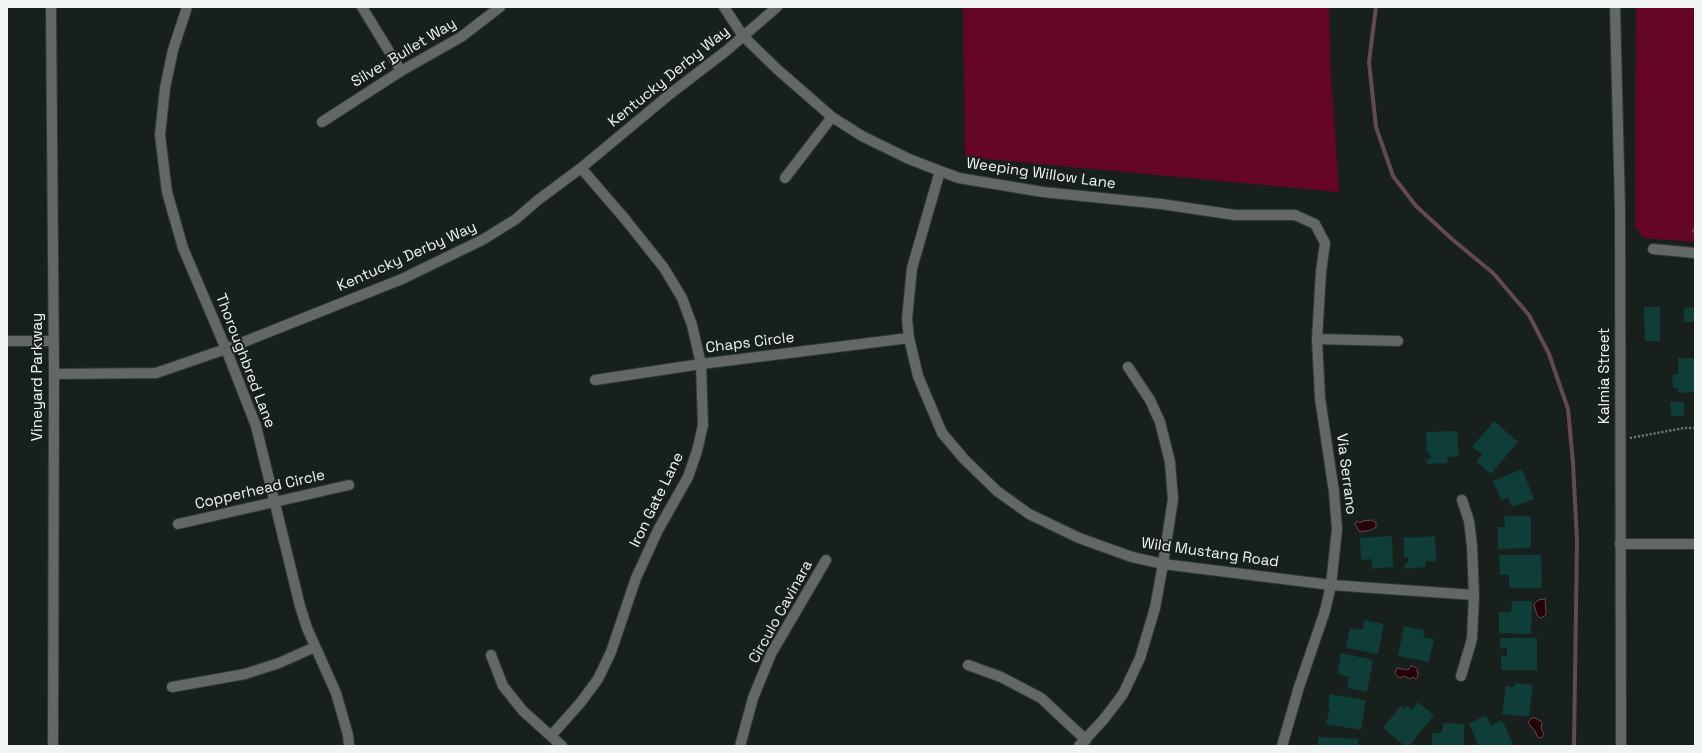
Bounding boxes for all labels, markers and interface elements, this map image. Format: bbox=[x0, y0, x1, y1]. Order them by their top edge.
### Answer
street label: Silver Bullet Way bbox=[348, 15, 460, 91]
street label: Kentucky Derby Way bbox=[605, 23, 733, 131]
street label: Weeping Willow Lane bbox=[965, 155, 1117, 193]
street label: Kentucky Derby Way bbox=[335, 218, 479, 296]
street label: Thoroughbred Lane bbox=[211, 291, 279, 431]
street label: Vineyard Parkway bbox=[29, 313, 47, 441]
street label: Kalmia Street bbox=[1596, 328, 1614, 424]
street label: Chaps Circle bbox=[705, 329, 795, 357]
street label: Via Serrano bbox=[1332, 432, 1360, 516]
street label: Iron Gate Lane bbox=[626, 449, 688, 551]
street label: Copperhead Circle bbox=[193, 466, 327, 514]
street label: Wild Mustang Road bbox=[1140, 534, 1280, 572]
street label: Circulo Cavinara bbox=[745, 557, 817, 667]

